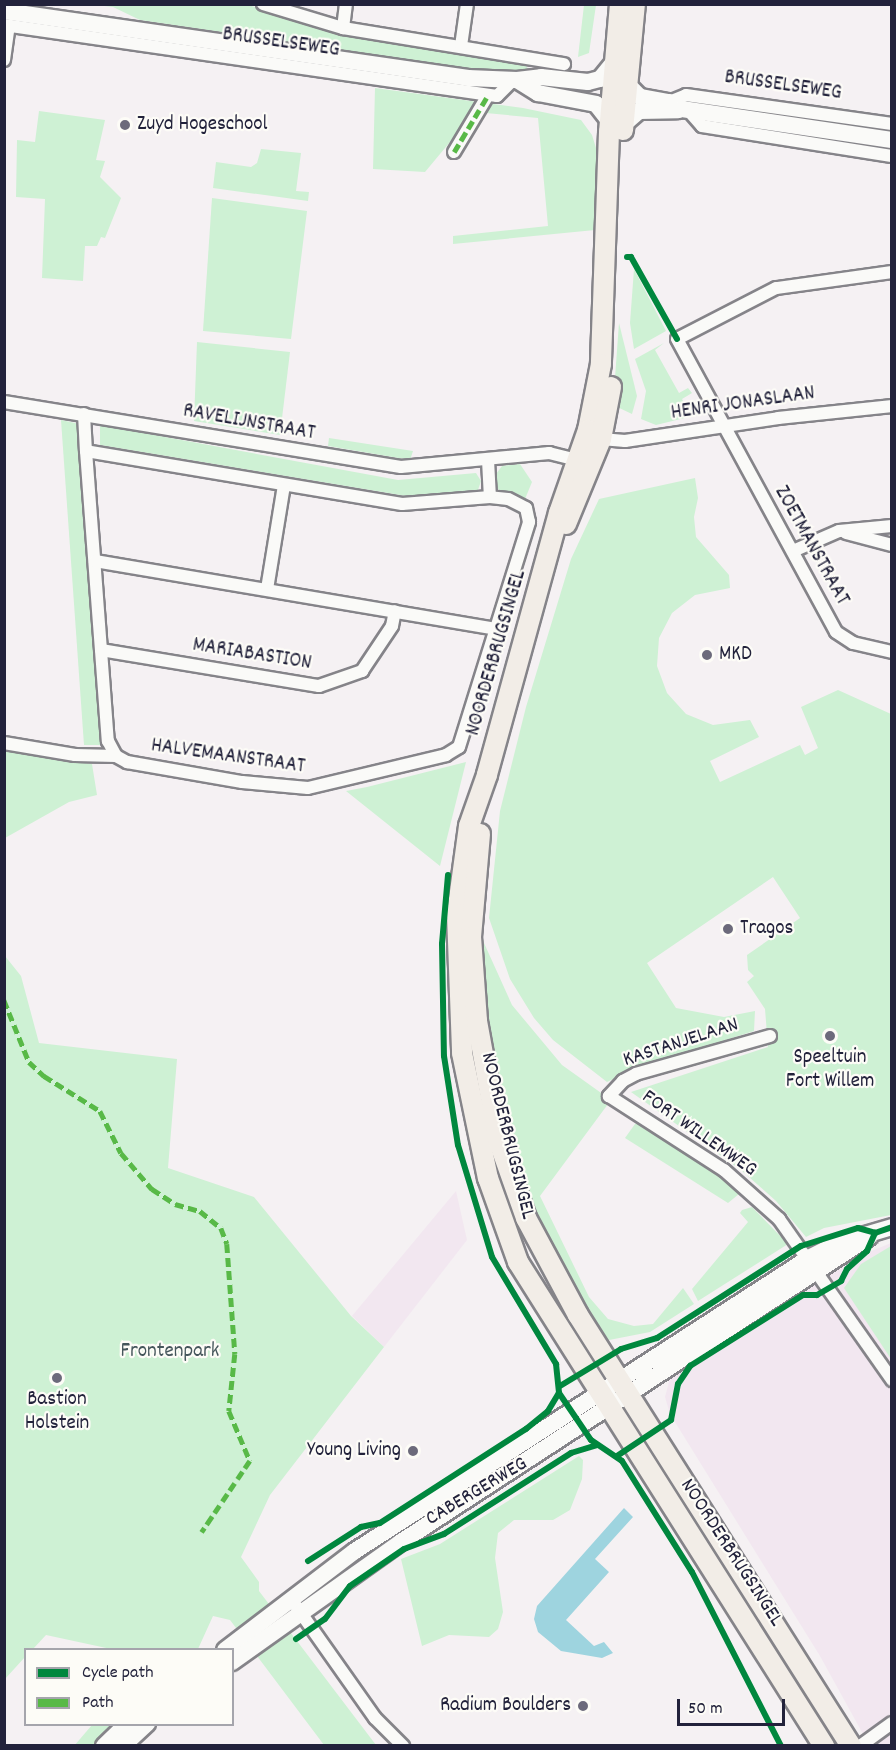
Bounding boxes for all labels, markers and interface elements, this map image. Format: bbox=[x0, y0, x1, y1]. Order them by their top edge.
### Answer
street label: BRUSSELSEWEG bbox=[221, 22, 341, 64]
street label: BRUSSELSEWEG bbox=[723, 65, 843, 107]
place label: Zuyd Hogeschool bbox=[137, 112, 268, 138]
marker: Zuyd Hogeschool bbox=[118, 118, 132, 132]
street label: HENRI JONASLAAN bbox=[670, 381, 816, 427]
street label: RAVELIJNSTRAAT bbox=[181, 399, 317, 447]
street label: ZOETMANSTRAAT bbox=[768, 482, 854, 610]
street label: NOORDERBRUGSINGEL bbox=[461, 567, 533, 739]
street label: MARIABASTION bbox=[191, 633, 313, 677]
place label: MKD bbox=[719, 642, 752, 668]
marker: MKD bbox=[700, 648, 714, 662]
street label: HALVEMAANSTRAAT bbox=[149, 734, 307, 780]
place label: Tragos bbox=[740, 916, 793, 942]
marker: Tragos bbox=[721, 922, 735, 936]
street label: KASTANJELAAN bbox=[620, 1013, 742, 1073]
marker: Speeltuin Fort Willem bbox=[823, 1029, 837, 1043]
place label: Speeltuin Fort Willem bbox=[786, 1045, 874, 1095]
street label: NOORDERBRUGSINGEL bbox=[474, 1050, 540, 1222]
street label: FORT WILLEMWEG bbox=[637, 1085, 761, 1183]
park label: Frontenpark bbox=[121, 1339, 219, 1365]
marker: Bastion Holstein bbox=[50, 1371, 64, 1385]
place label: Bastion Holstein bbox=[25, 1387, 89, 1437]
place label: Young Living bbox=[307, 1438, 401, 1464]
marker: Young Living bbox=[406, 1444, 420, 1458]
street label: CABERGERWEG bbox=[422, 1452, 532, 1532]
street label: NOORDERBRUGSINGEL bbox=[674, 1474, 788, 1632]
legend bbox=[24, 1648, 234, 1726]
text: Cycle path bbox=[82, 1661, 153, 1686]
scale bar bbox=[680, 1687, 788, 1725]
text: Path bbox=[82, 1691, 114, 1716]
place label: Radium Boulders bbox=[440, 1693, 571, 1719]
text: 50 m bbox=[688, 1697, 723, 1722]
marker: Radium Boulders bbox=[576, 1699, 590, 1713]

